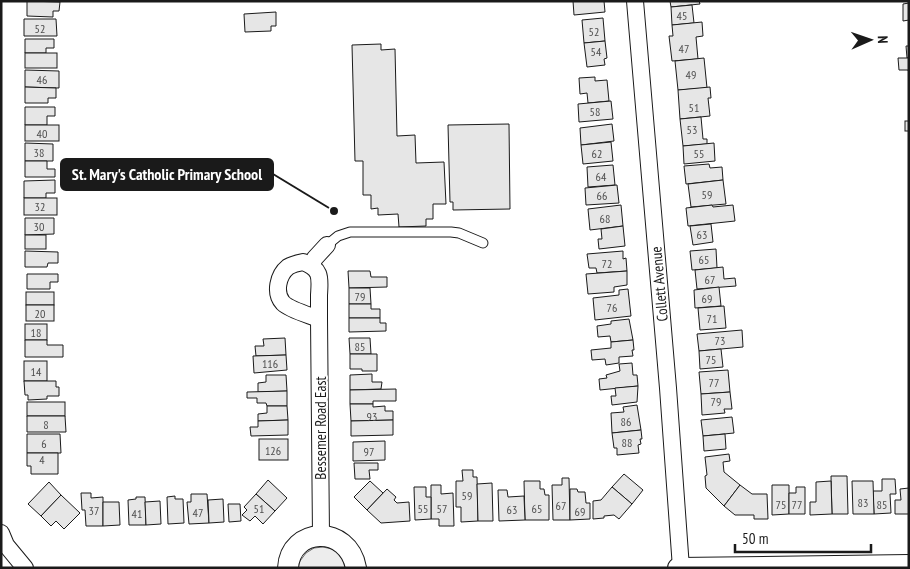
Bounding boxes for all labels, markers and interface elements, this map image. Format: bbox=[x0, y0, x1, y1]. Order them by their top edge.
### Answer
house number: 45 bbox=[677, 8, 687, 23]
north arrow bbox=[845, 15, 895, 65]
house number: 52 bbox=[35, 21, 45, 36]
house number: 52 bbox=[589, 24, 599, 39]
text: N bbox=[874, 35, 892, 44]
house number: 47 bbox=[679, 41, 689, 56]
house number: 54 bbox=[591, 44, 602, 59]
house number: 49 bbox=[686, 67, 696, 82]
house number: 46 bbox=[37, 72, 47, 87]
house number: 51 bbox=[689, 100, 699, 115]
house number: 58 bbox=[590, 104, 600, 119]
house number: 53 bbox=[687, 122, 697, 137]
house number: 40 bbox=[37, 126, 47, 141]
house number: 38 bbox=[34, 145, 44, 160]
house number: 62 bbox=[592, 146, 602, 161]
house number: 55 bbox=[694, 146, 704, 161]
callout: St. Mary's Catholic Primary School bbox=[61, 159, 273, 190]
text: St. Mary's Catholic Primary School bbox=[72, 164, 262, 184]
house number: 64 bbox=[596, 169, 607, 184]
house number: 59 bbox=[702, 187, 712, 202]
house number: 66 bbox=[597, 188, 607, 203]
house number: 32 bbox=[35, 199, 45, 214]
house number: 68 bbox=[600, 211, 610, 226]
house number: 30 bbox=[34, 219, 44, 234]
house number: 63 bbox=[697, 227, 707, 242]
street label: Collett Avenue bbox=[646, 246, 672, 322]
house number: 65 bbox=[699, 252, 709, 267]
house number: 72 bbox=[602, 256, 612, 271]
house number: 67 bbox=[705, 272, 715, 287]
house number: 79 bbox=[355, 289, 365, 304]
house number: 69 bbox=[702, 291, 712, 306]
house number: 76 bbox=[607, 300, 617, 315]
house number: 20 bbox=[35, 306, 45, 321]
house number: 71 bbox=[707, 311, 717, 326]
house number: 18 bbox=[31, 325, 41, 340]
house number: 73 bbox=[715, 333, 725, 348]
house number: 85 bbox=[355, 339, 365, 354]
house number: 75 bbox=[706, 352, 716, 367]
house number: 116 bbox=[262, 356, 278, 371]
house number: 14 bbox=[31, 364, 42, 379]
house number: 77 bbox=[709, 375, 719, 390]
street label: Bessemer Road East bbox=[311, 376, 330, 480]
house number: 79 bbox=[711, 394, 721, 409]
house number: 93 bbox=[367, 409, 377, 424]
house number: 86 bbox=[621, 414, 631, 429]
house number: 8 bbox=[43, 417, 49, 432]
house number: 88 bbox=[622, 435, 632, 450]
house number: 6 bbox=[41, 436, 47, 451]
house number: 126 bbox=[265, 443, 281, 458]
house number: 97 bbox=[364, 444, 374, 459]
house number: 4 bbox=[39, 452, 45, 467]
house number: 59 bbox=[462, 488, 472, 503]
house number: 83 bbox=[858, 495, 868, 510]
house number: 75 bbox=[776, 497, 786, 512]
house number: 77 bbox=[792, 497, 802, 512]
house number: 85 bbox=[877, 497, 887, 512]
house number: 67 bbox=[556, 498, 566, 513]
house number: 51 bbox=[254, 501, 264, 516]
house number: 55 bbox=[418, 501, 428, 516]
house number: 57 bbox=[437, 501, 447, 516]
house number: 65 bbox=[532, 501, 542, 516]
house number: 63 bbox=[507, 502, 517, 517]
house number: 37 bbox=[89, 503, 99, 518]
house number: 69 bbox=[575, 504, 585, 519]
house number: 47 bbox=[193, 505, 203, 520]
house number: 41 bbox=[132, 506, 142, 521]
scale bar bbox=[735, 522, 871, 554]
text: 50 m bbox=[742, 529, 768, 548]

